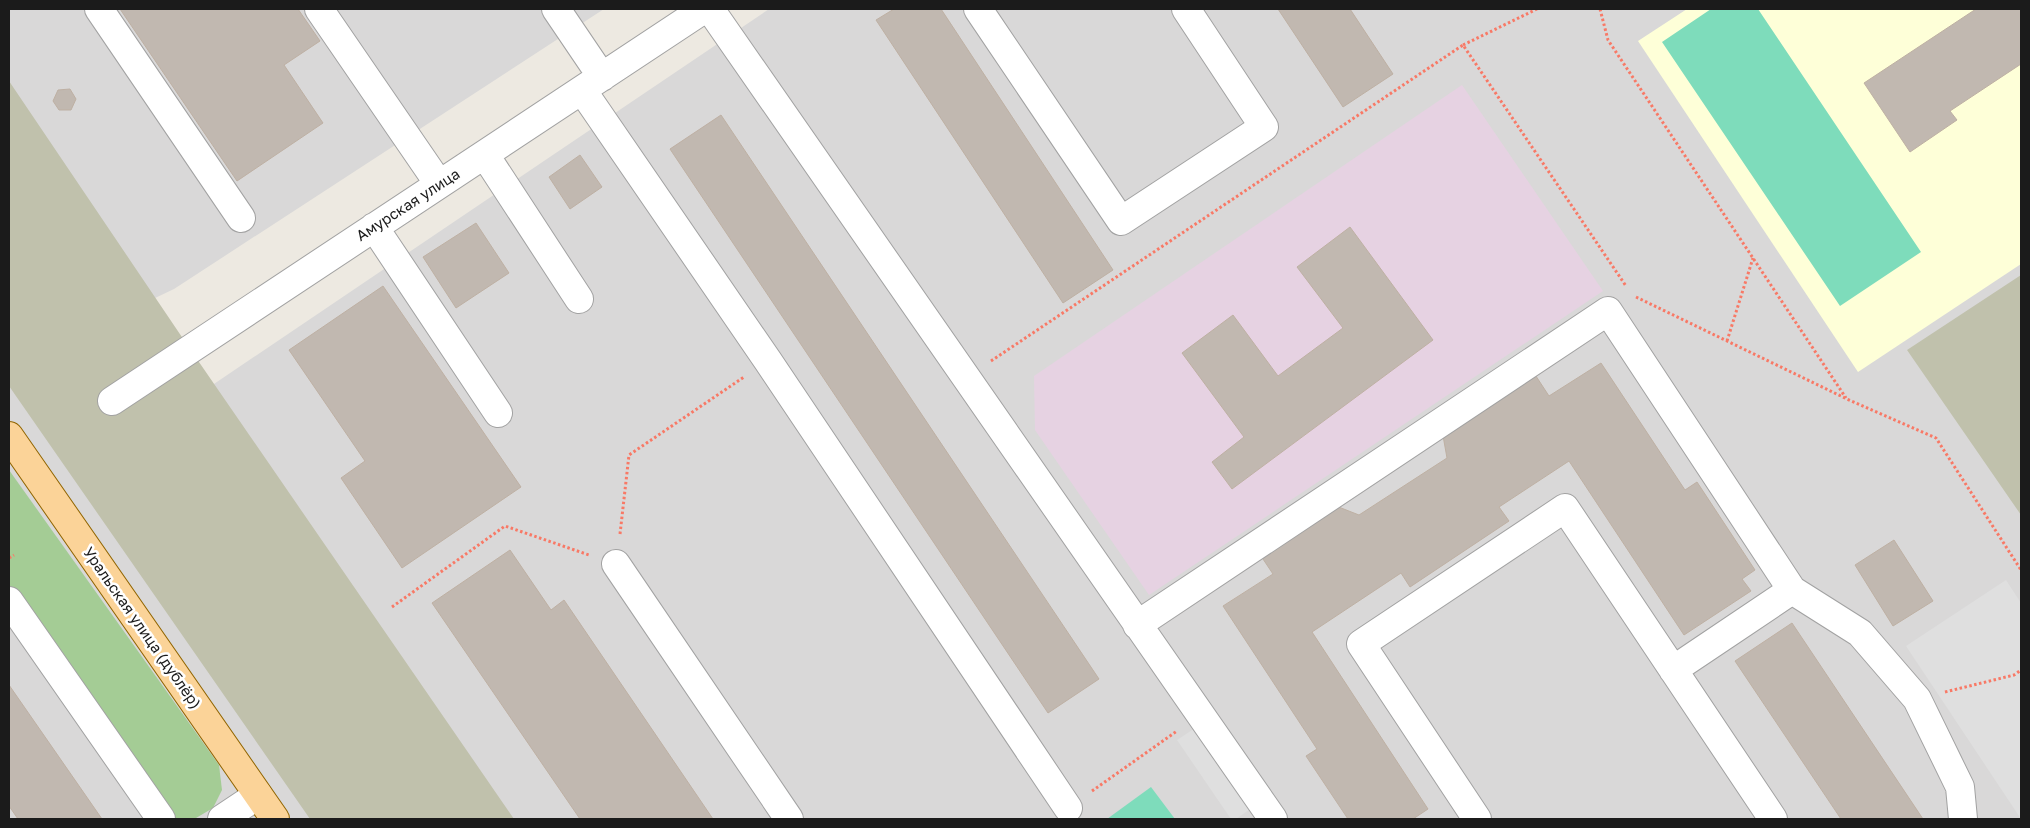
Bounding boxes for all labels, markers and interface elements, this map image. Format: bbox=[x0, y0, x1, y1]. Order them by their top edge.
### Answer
street label: Амурская улица bbox=[352, 164, 463, 244]
street label: Уральская улица (дублёр) bbox=[80, 543, 206, 712]

